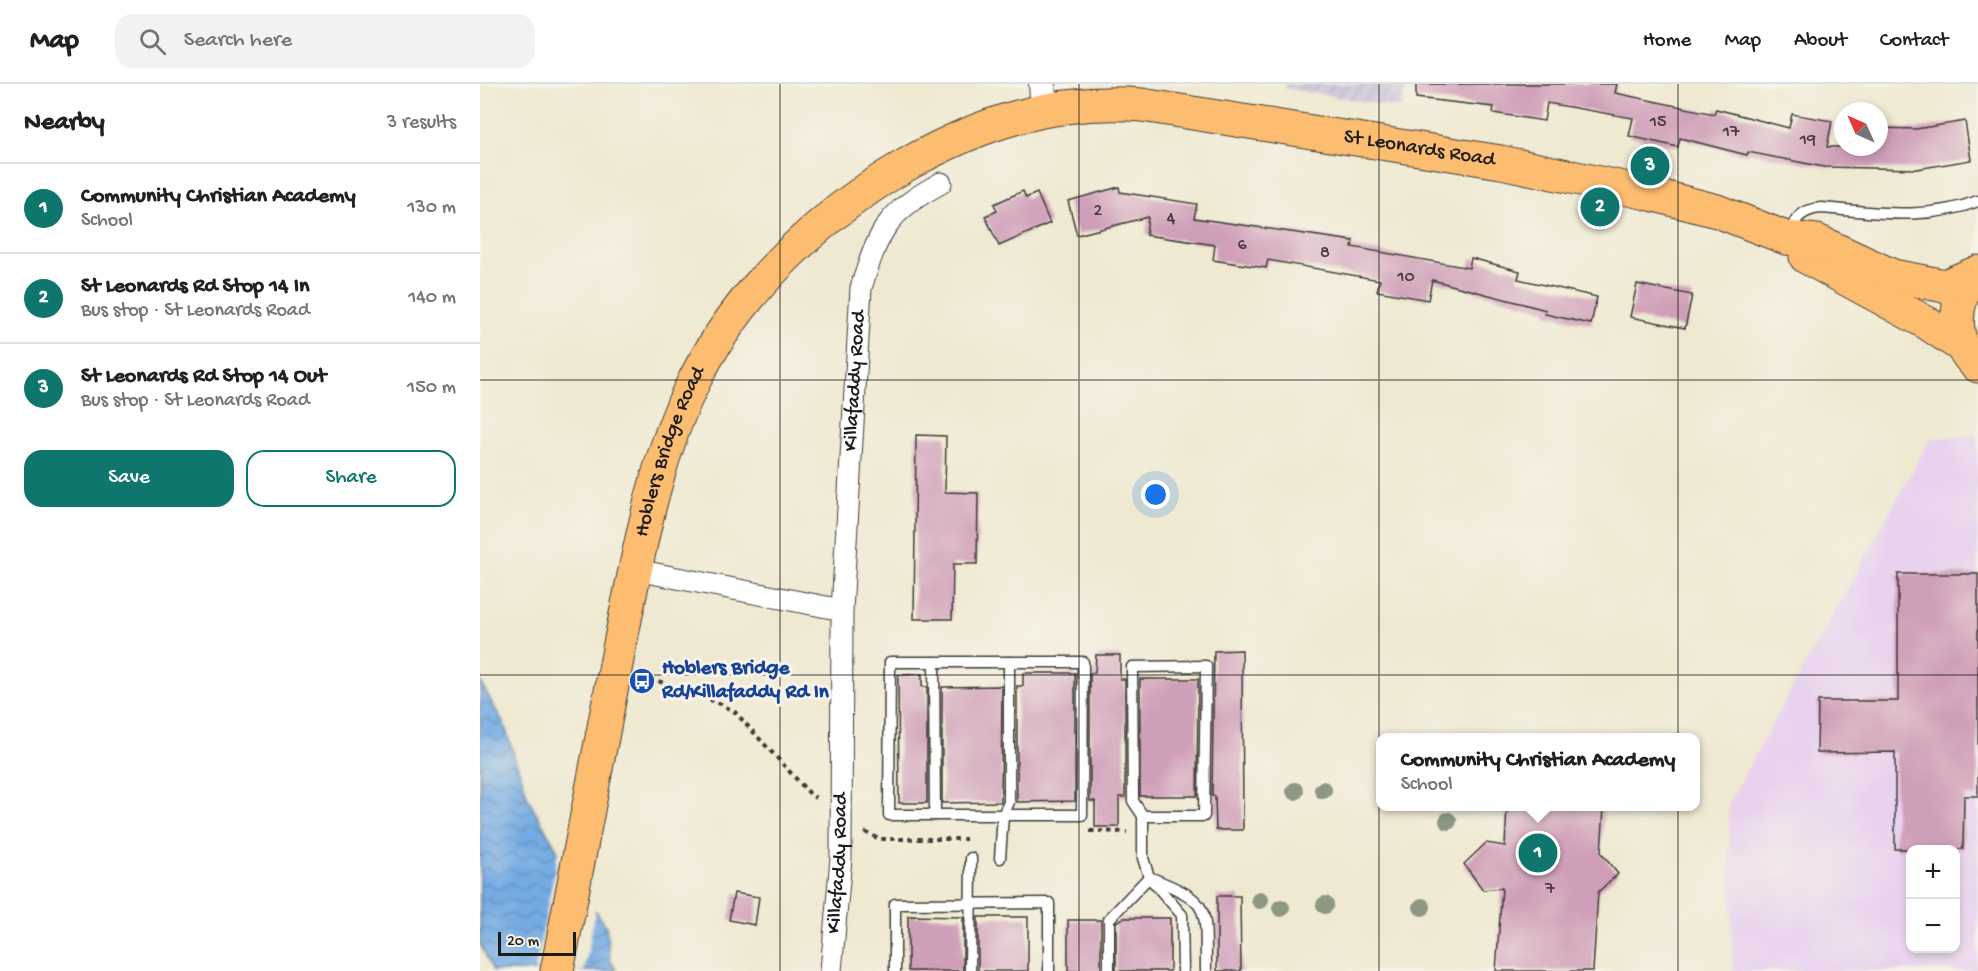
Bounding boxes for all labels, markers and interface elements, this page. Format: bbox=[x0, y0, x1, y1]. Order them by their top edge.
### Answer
search box bbox=[115, 14, 535, 68]
text: Map bbox=[30, 25, 79, 58]
icon: search bbox=[136, 25, 169, 58]
text: Search here bbox=[184, 28, 292, 54]
text: Home bbox=[1643, 29, 1691, 54]
text: Map bbox=[1724, 29, 1761, 54]
text: About bbox=[1794, 29, 1847, 54]
text: Contact bbox=[1880, 29, 1948, 54]
north arrow bbox=[1834, 102, 1888, 156]
text: Nearby bbox=[24, 108, 105, 139]
text: 3 results bbox=[387, 112, 456, 135]
house number: 15 bbox=[1649, 112, 1666, 133]
house number: 17 bbox=[1722, 122, 1740, 143]
street label: St Leonards Road bbox=[1342, 125, 1498, 174]
house number: 19 bbox=[1799, 130, 1816, 151]
pin: 3 bbox=[1630, 144, 1670, 188]
text: Community Christian Academy bbox=[81, 184, 356, 210]
pin: 2 bbox=[1580, 184, 1620, 230]
text: 1 bbox=[39, 197, 48, 220]
text: 130 m bbox=[407, 197, 456, 220]
house number: 2 bbox=[1094, 201, 1103, 222]
house number: 4 bbox=[1167, 209, 1176, 230]
text: School bbox=[81, 210, 133, 233]
house number: 6 bbox=[1237, 235, 1247, 256]
house number: 8 bbox=[1320, 243, 1330, 264]
house number: 10 bbox=[1396, 267, 1415, 288]
text: St Leonards Rd Stop 14 In bbox=[81, 274, 309, 300]
text: 2 bbox=[39, 287, 48, 310]
text: 140 m bbox=[408, 287, 456, 310]
text: Bus stop · St Leonards Road bbox=[81, 300, 310, 323]
street label: Killafaddy Road bbox=[839, 308, 872, 452]
street label: Hoblers Bridge Road bbox=[630, 361, 712, 539]
text: St Leonards Rd Stop 14 Out bbox=[81, 364, 326, 390]
text: 3 bbox=[38, 377, 49, 400]
text: 150 m bbox=[407, 377, 456, 400]
text: Bus stop · St Leonards Road bbox=[81, 390, 310, 413]
button: Save bbox=[24, 450, 234, 507]
button: Share bbox=[246, 450, 456, 507]
your location bbox=[1141, 480, 1170, 509]
place label: Hoblers Bridge Rd/Killafaddy Rd In bbox=[661, 657, 830, 706]
bus stop icon: Hoblers Bridge Rd/Killafaddy Rd In bbox=[627, 666, 657, 696]
popup bbox=[1376, 733, 1700, 811]
text: Community Christian Academy bbox=[1401, 748, 1675, 774]
text: School bbox=[1401, 774, 1453, 797]
street label: Killafaddy Road bbox=[822, 791, 854, 935]
pin: 1 bbox=[1518, 830, 1558, 876]
map controls bbox=[1906, 845, 1960, 953]
button: + bbox=[1906, 845, 1960, 899]
house number: 7 bbox=[1544, 879, 1555, 900]
button: − bbox=[1906, 899, 1960, 953]
scale bar bbox=[498, 929, 576, 956]
text: 20 m bbox=[507, 933, 539, 952]

